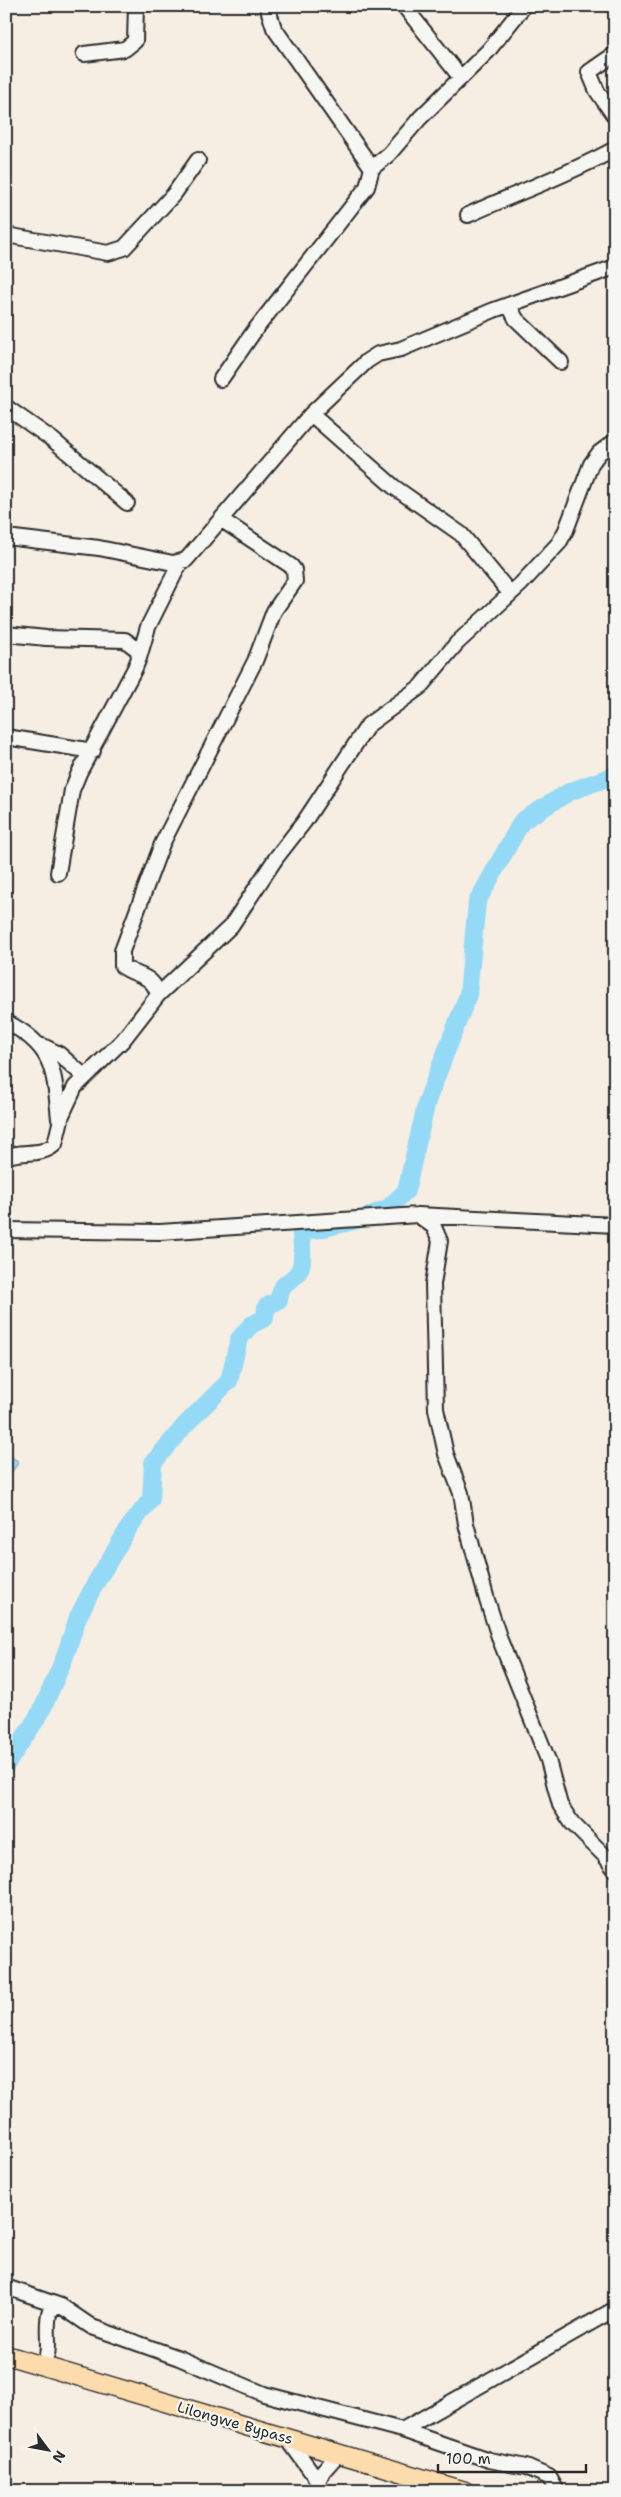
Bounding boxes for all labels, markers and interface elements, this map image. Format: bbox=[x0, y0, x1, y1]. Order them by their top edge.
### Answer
street label: Lilongwe Bypass bbox=[175, 2397, 295, 2449]
north arrow bbox=[22, 2424, 72, 2474]
scale bar bbox=[438, 2442, 586, 2474]
text: N bbox=[48, 2447, 70, 2466]
text: 100 m bbox=[446, 2449, 491, 2469]

